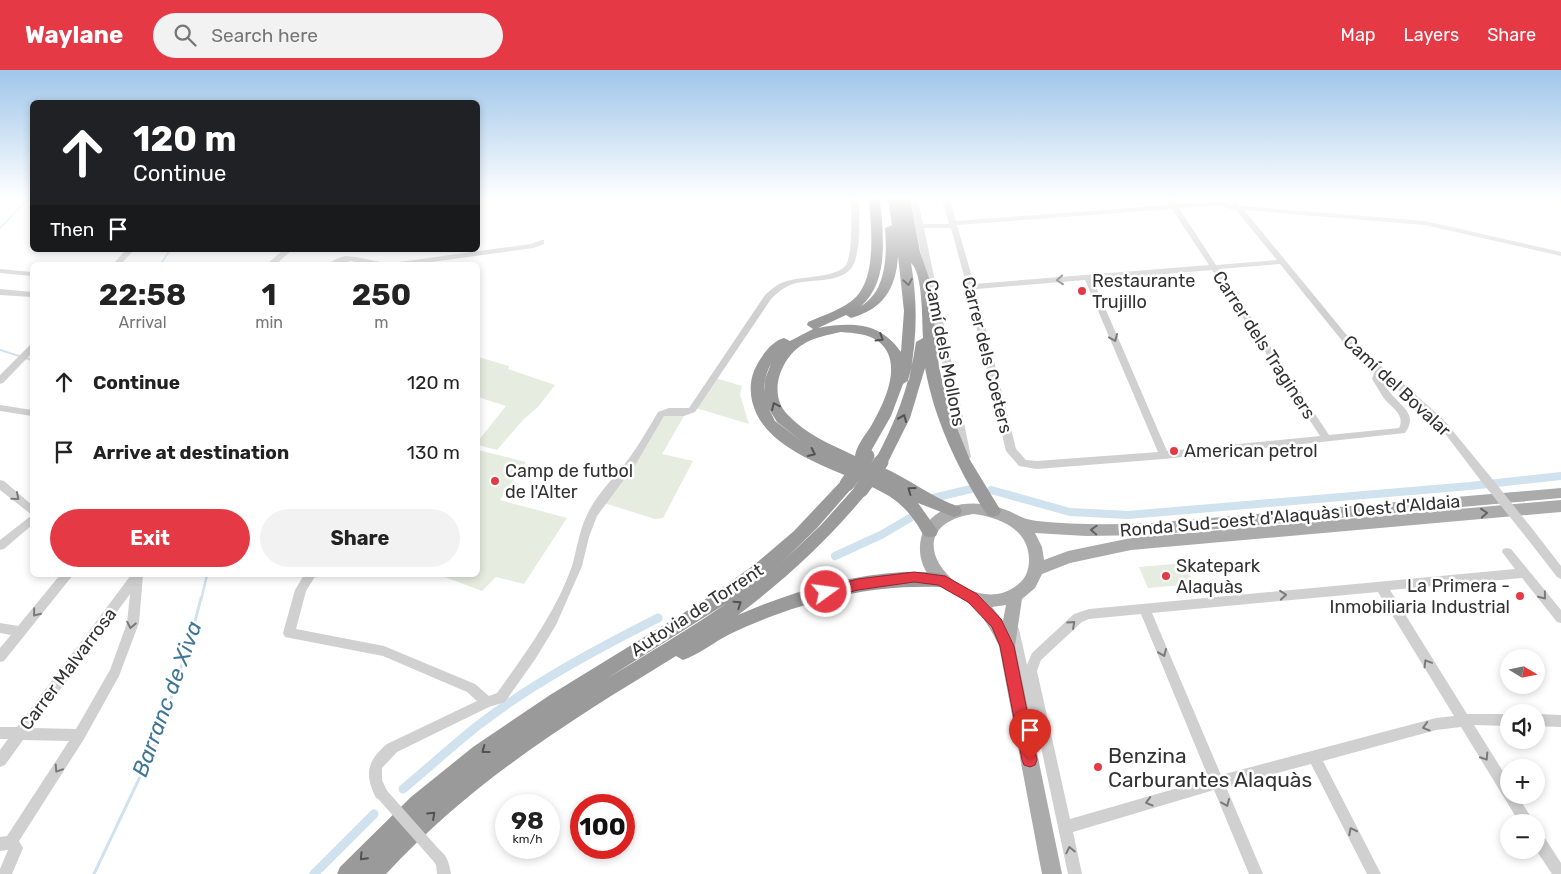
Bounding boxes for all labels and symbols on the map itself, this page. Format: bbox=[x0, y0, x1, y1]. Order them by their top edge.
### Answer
street label: Carrer dels Traginers bbox=[1208, 267, 1320, 423]
place label: Restaurante Trujillo bbox=[1092, 270, 1195, 313]
street label: Carrer dels Coeters bbox=[957, 274, 1017, 436]
one-way arrow bbox=[1056, 274, 1064, 285]
one-way arrow bbox=[902, 277, 913, 286]
street label: Camí dels Mollons bbox=[920, 278, 970, 428]
marker: Restaurante Trujillo bbox=[1076, 285, 1088, 297]
one-way arrow bbox=[875, 331, 884, 341]
street label: Camí del Bovalar bbox=[1339, 331, 1455, 442]
one-way arrow bbox=[1109, 334, 1119, 342]
one-way arrow bbox=[771, 402, 782, 411]
one-way arrow bbox=[898, 415, 908, 423]
place label: American petrol bbox=[1184, 440, 1318, 462]
marker: American petrol bbox=[1168, 445, 1180, 457]
one-way arrow bbox=[807, 446, 816, 457]
place label: Camp de futbol de l'Alter bbox=[505, 460, 633, 503]
marker: Camp de futbol de l'Alter bbox=[489, 475, 501, 487]
one-way arrow bbox=[907, 487, 917, 496]
street label: Ronda Sud-oest d'Alaquàs i Oest d'Aldaia bbox=[1119, 490, 1461, 542]
one-way arrow bbox=[10, 492, 19, 500]
one-way arrow bbox=[1480, 508, 1488, 519]
one-way arrow bbox=[1090, 525, 1098, 536]
place label: Skatepark Alaquàs bbox=[1176, 555, 1261, 598]
street label: Autovia de Torrent bbox=[627, 559, 767, 661]
position arrow bbox=[799, 565, 851, 617]
marker: Skatepark Alaquàs bbox=[1160, 570, 1172, 582]
place label: La Primera - Inmobiliaria Industrial bbox=[1329, 575, 1510, 618]
one-way arrow bbox=[1279, 590, 1287, 601]
marker: La Primera - Inmobiliaria Industrial bbox=[1514, 590, 1526, 602]
one-way arrow bbox=[1537, 590, 1546, 599]
one-way arrow bbox=[732, 601, 742, 610]
street label: Carrer Malvarrosa bbox=[15, 603, 121, 735]
one-way arrow bbox=[34, 607, 42, 616]
water label: Barranc de Xiva bbox=[126, 617, 208, 780]
one-way arrow bbox=[127, 621, 137, 630]
one-way arrow bbox=[1066, 621, 1075, 630]
one-way arrow bbox=[1156, 648, 1167, 657]
north arrow bbox=[1500, 649, 1545, 694]
one-way arrow bbox=[1424, 660, 1434, 669]
pin bbox=[1009, 709, 1051, 760]
one-way arrow bbox=[1422, 722, 1430, 732]
place label: Benzina Carburantes Alaquàs bbox=[1108, 743, 1312, 792]
one-way arrow bbox=[481, 744, 491, 753]
one-way arrow bbox=[1479, 751, 1488, 761]
marker: Benzina Carburantes Alaquàs bbox=[1092, 761, 1104, 773]
one-way arrow bbox=[55, 763, 64, 773]
speed limit sign: 100 bbox=[570, 794, 635, 859]
one-way arrow bbox=[1146, 797, 1154, 807]
one-way arrow bbox=[1219, 798, 1230, 807]
one-way arrow bbox=[426, 812, 435, 821]
one-way arrow bbox=[1348, 827, 1358, 836]
one-way arrow bbox=[1065, 846, 1076, 855]
one-way arrow bbox=[360, 851, 369, 860]

